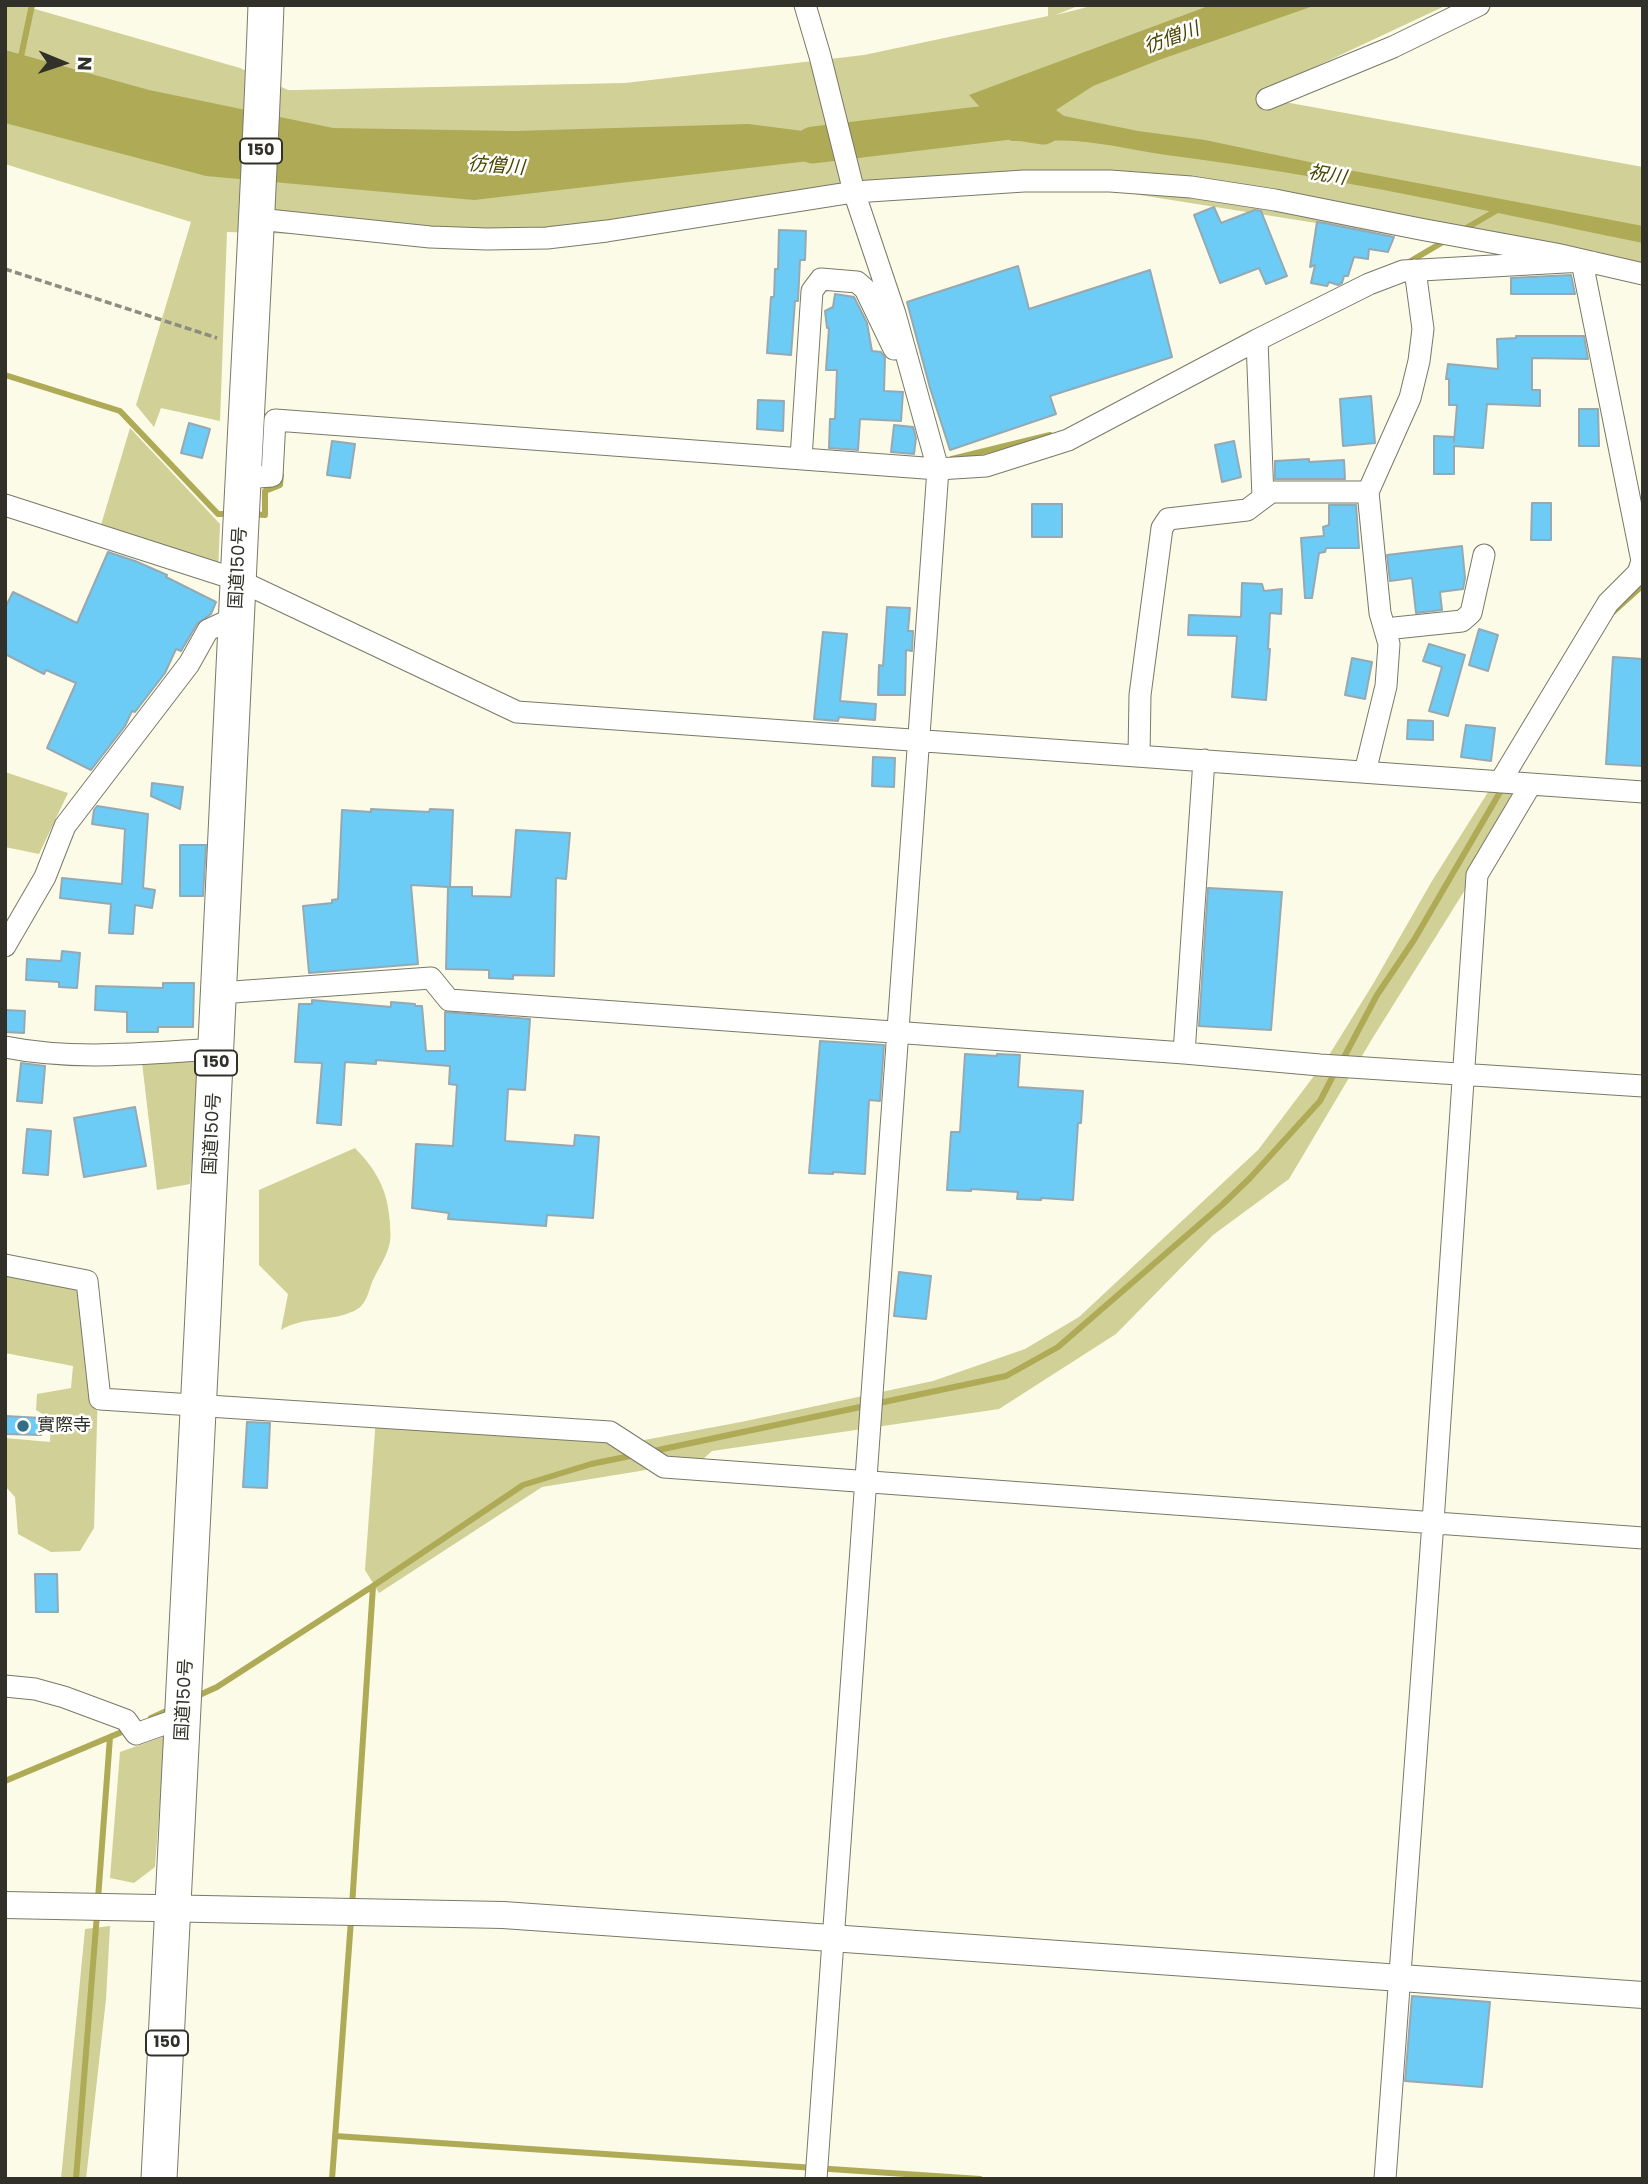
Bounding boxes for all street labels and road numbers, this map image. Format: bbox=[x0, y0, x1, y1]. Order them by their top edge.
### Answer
road number: 150 bbox=[240, 139, 282, 164]
street label: 国道150号 bbox=[226, 526, 252, 610]
road number: 150 bbox=[195, 1050, 237, 1076]
street label: 国道150号 bbox=[200, 1092, 226, 1176]
street label: 国道150号 bbox=[172, 1658, 198, 1742]
road number: 150 bbox=[146, 2030, 188, 2056]

